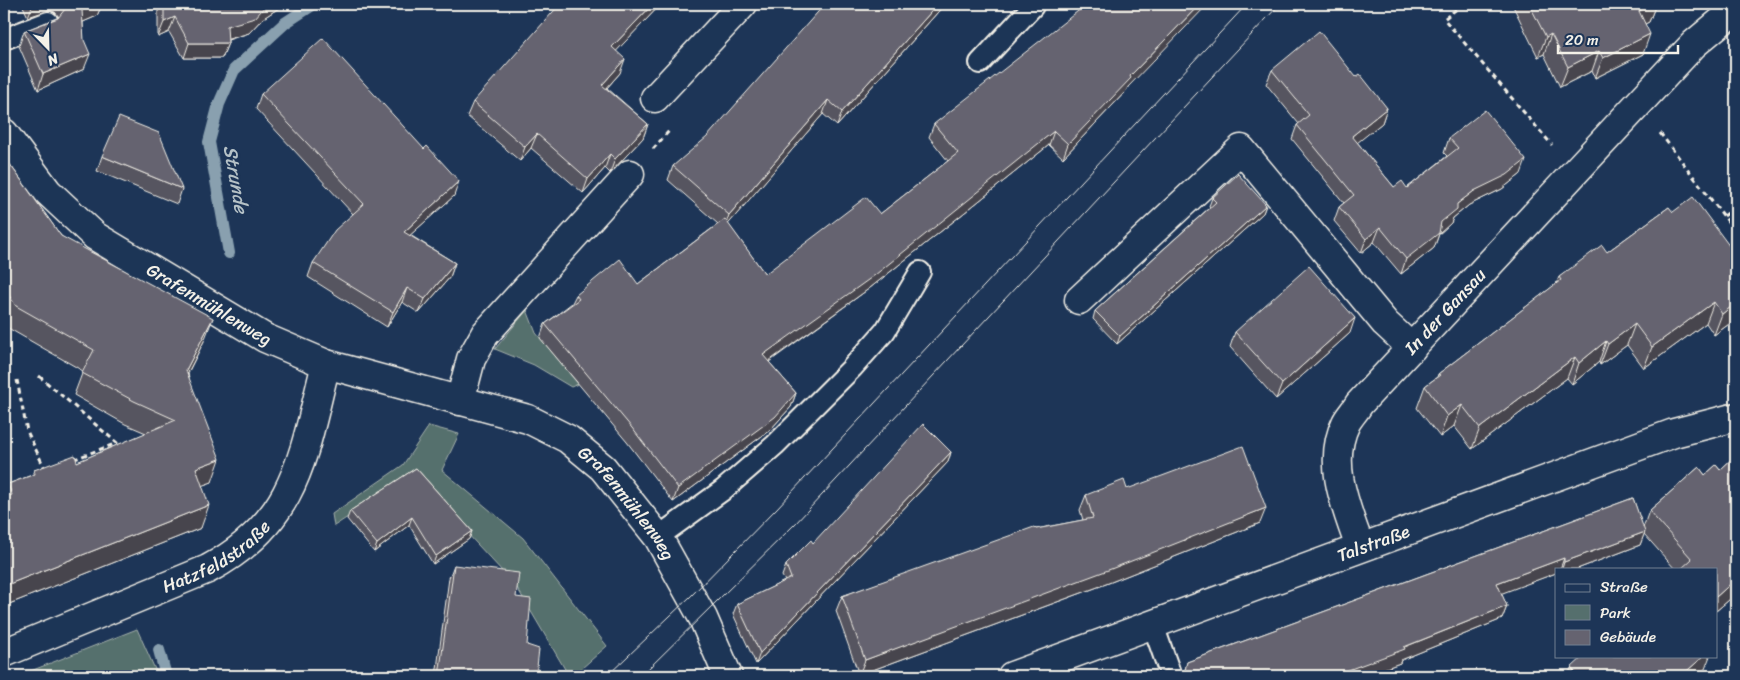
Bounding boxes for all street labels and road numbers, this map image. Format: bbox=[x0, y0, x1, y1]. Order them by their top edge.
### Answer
street label: Grafenmühlenweg bbox=[140, 254, 276, 355]
street label: In der Gansau bbox=[1396, 260, 1494, 363]
street label: Grafenmühlenweg bbox=[570, 437, 684, 566]
street label: Hatzfeldstraße bbox=[157, 512, 279, 602]
street label: Talstraße bbox=[1332, 515, 1415, 571]

